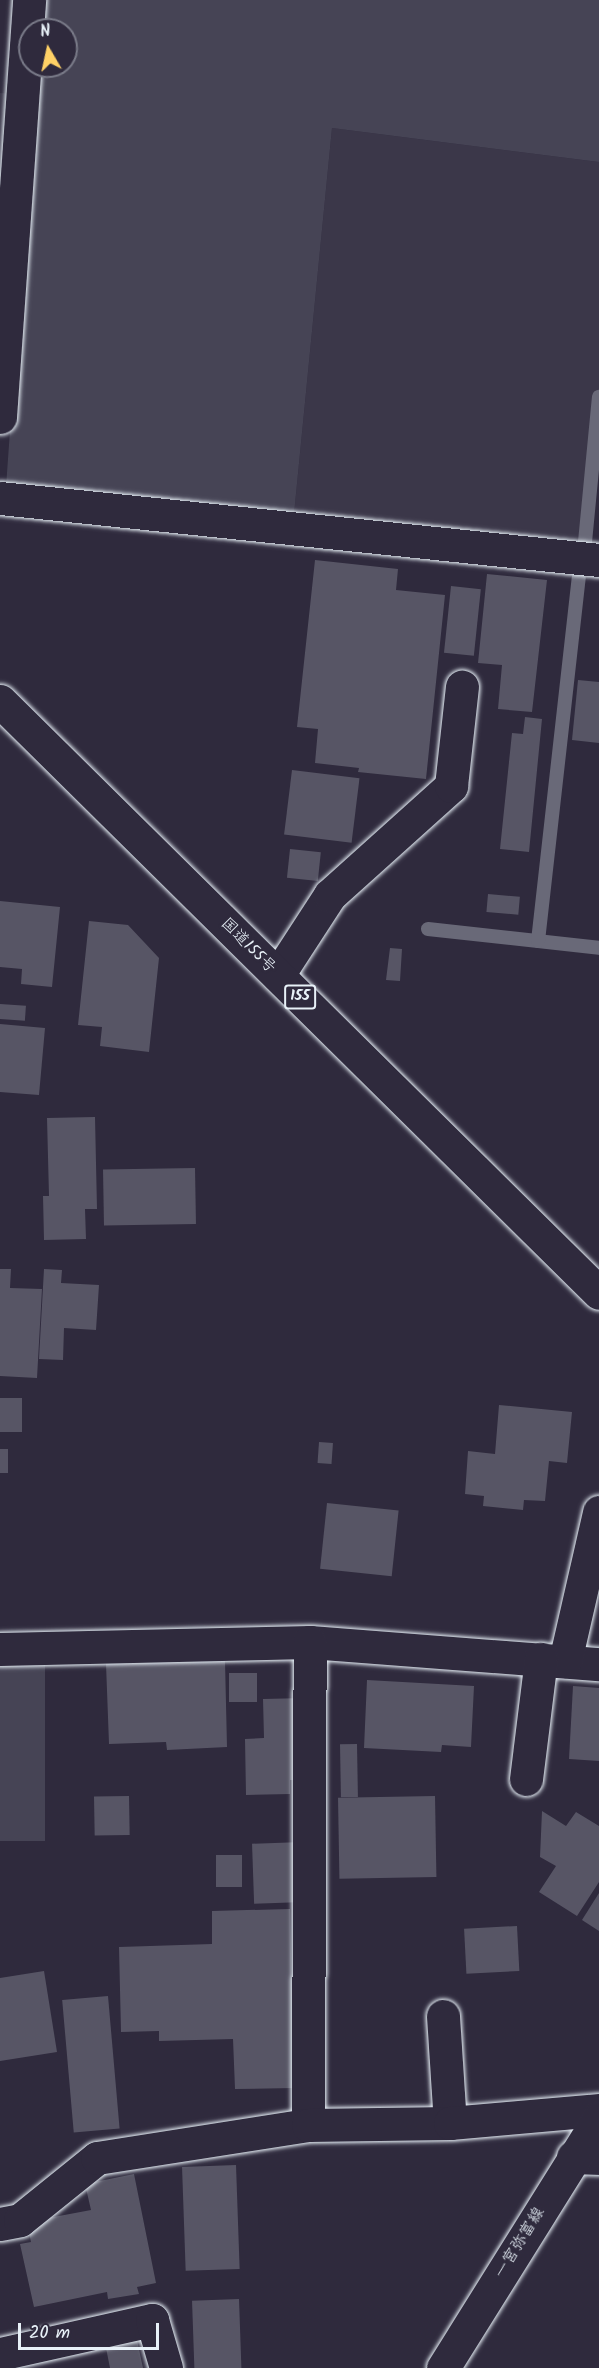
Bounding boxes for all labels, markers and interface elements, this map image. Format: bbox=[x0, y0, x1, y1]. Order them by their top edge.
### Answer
north arrow bbox=[18, 18, 78, 78]
text: N bbox=[38, 19, 52, 45]
street label: 国道155号 bbox=[216, 914, 280, 978]
road number: 155 bbox=[284, 985, 316, 1009]
street label: 一宮弥富線 bbox=[491, 2204, 549, 2282]
scale bar bbox=[21, 2311, 162, 2349]
text: 20 m bbox=[29, 2319, 70, 2348]

